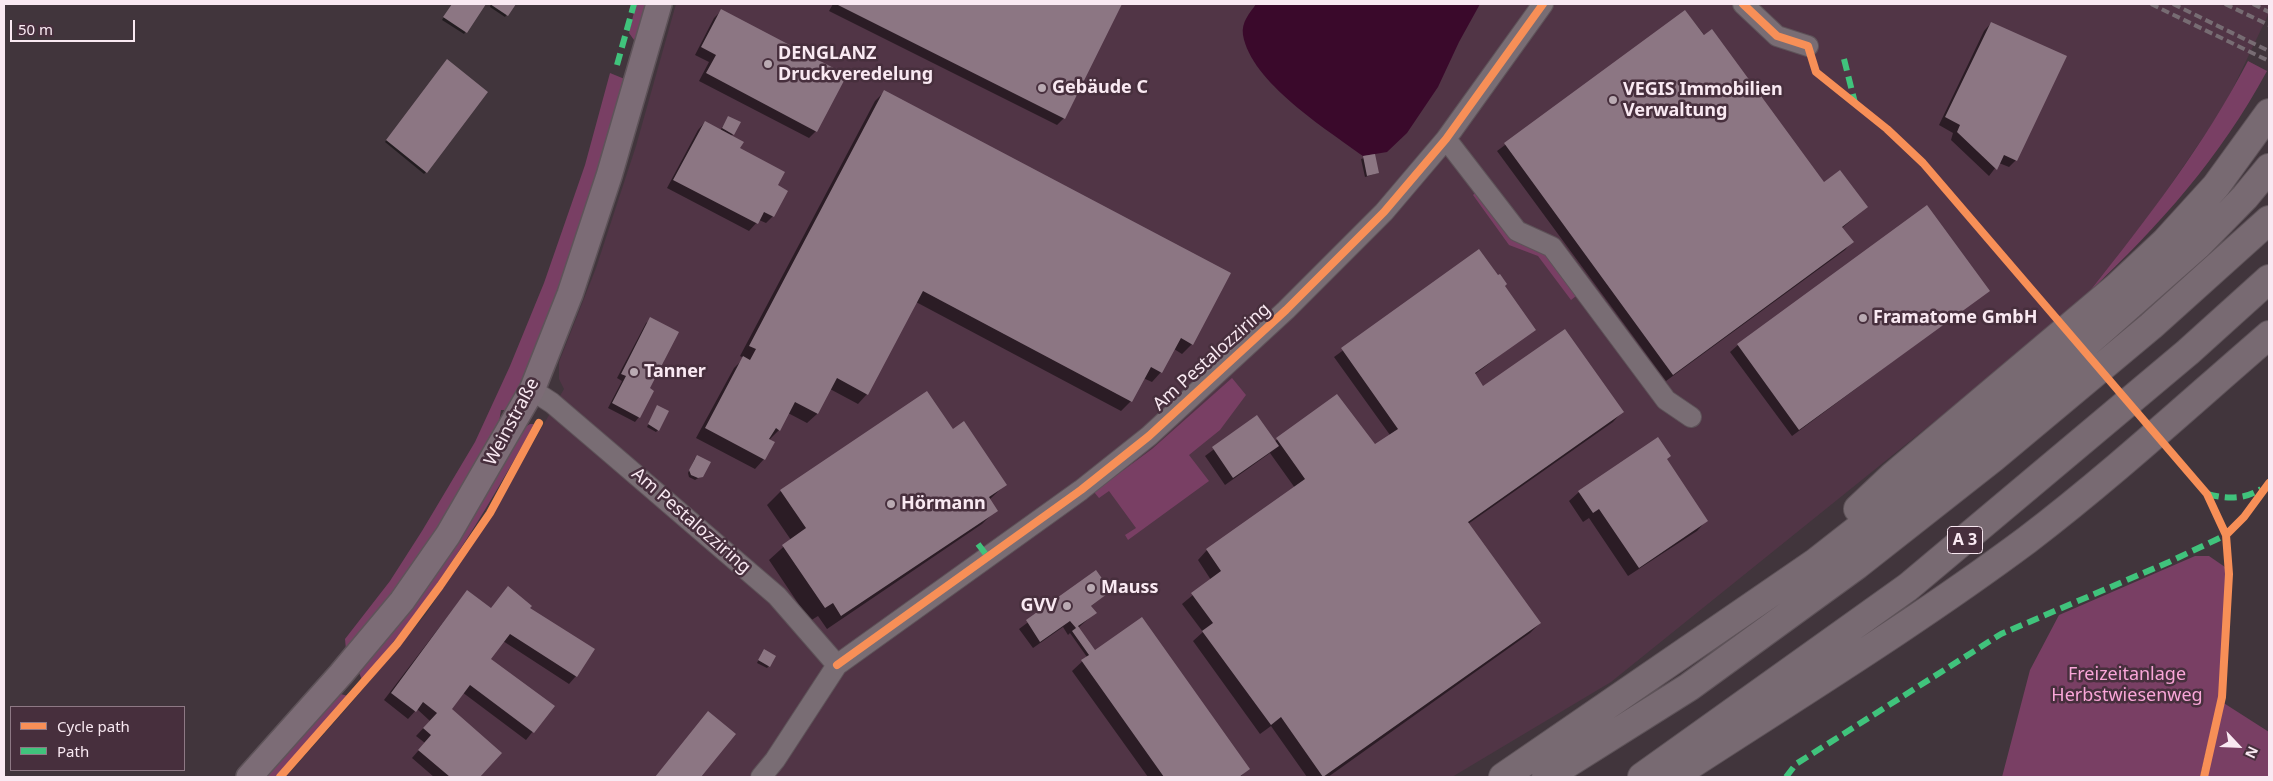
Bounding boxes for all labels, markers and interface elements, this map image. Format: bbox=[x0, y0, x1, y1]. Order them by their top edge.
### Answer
scale bar bbox=[12, 10, 138, 42]
text: 50 m bbox=[18, 19, 53, 39]
place label: DENGLANZ Druckveredelung bbox=[778, 43, 933, 86]
marker: DENGLANZ Druckveredelung bbox=[762, 58, 774, 70]
place label: Gebäude C bbox=[1052, 77, 1148, 99]
place label: VEGIS Immobilien Verwaltung bbox=[1623, 79, 1783, 122]
marker: Gebäude C bbox=[1036, 82, 1048, 94]
marker: VEGIS Immobilien Verwaltung bbox=[1607, 94, 1619, 106]
street label: Am Pestalozziring bbox=[1149, 299, 1275, 415]
place label: Framatome GmbH bbox=[1873, 307, 2037, 329]
marker: Framatome GmbH bbox=[1857, 312, 1869, 324]
place label: Tanner bbox=[644, 361, 706, 383]
marker: Tanner bbox=[628, 366, 640, 378]
street label: Weinstraße bbox=[480, 375, 544, 469]
street label: Am Pestalozziring bbox=[627, 463, 755, 579]
place label: Hörmann bbox=[901, 493, 986, 515]
marker: Hörmann bbox=[885, 498, 897, 510]
road number: A 3 bbox=[1948, 526, 1982, 554]
place label: Mauss bbox=[1101, 577, 1159, 599]
marker: Mauss bbox=[1085, 582, 1097, 594]
place label: GVV bbox=[1021, 595, 1057, 617]
marker: GVV bbox=[1061, 600, 1073, 612]
park label: Freizeitanlage Herbstwiesenweg bbox=[2051, 664, 2203, 706]
legend bbox=[10, 706, 185, 771]
text: Cycle path bbox=[57, 716, 130, 736]
north arrow bbox=[2213, 721, 2263, 771]
text: Path bbox=[57, 741, 89, 761]
text: N bbox=[2241, 743, 2263, 762]

